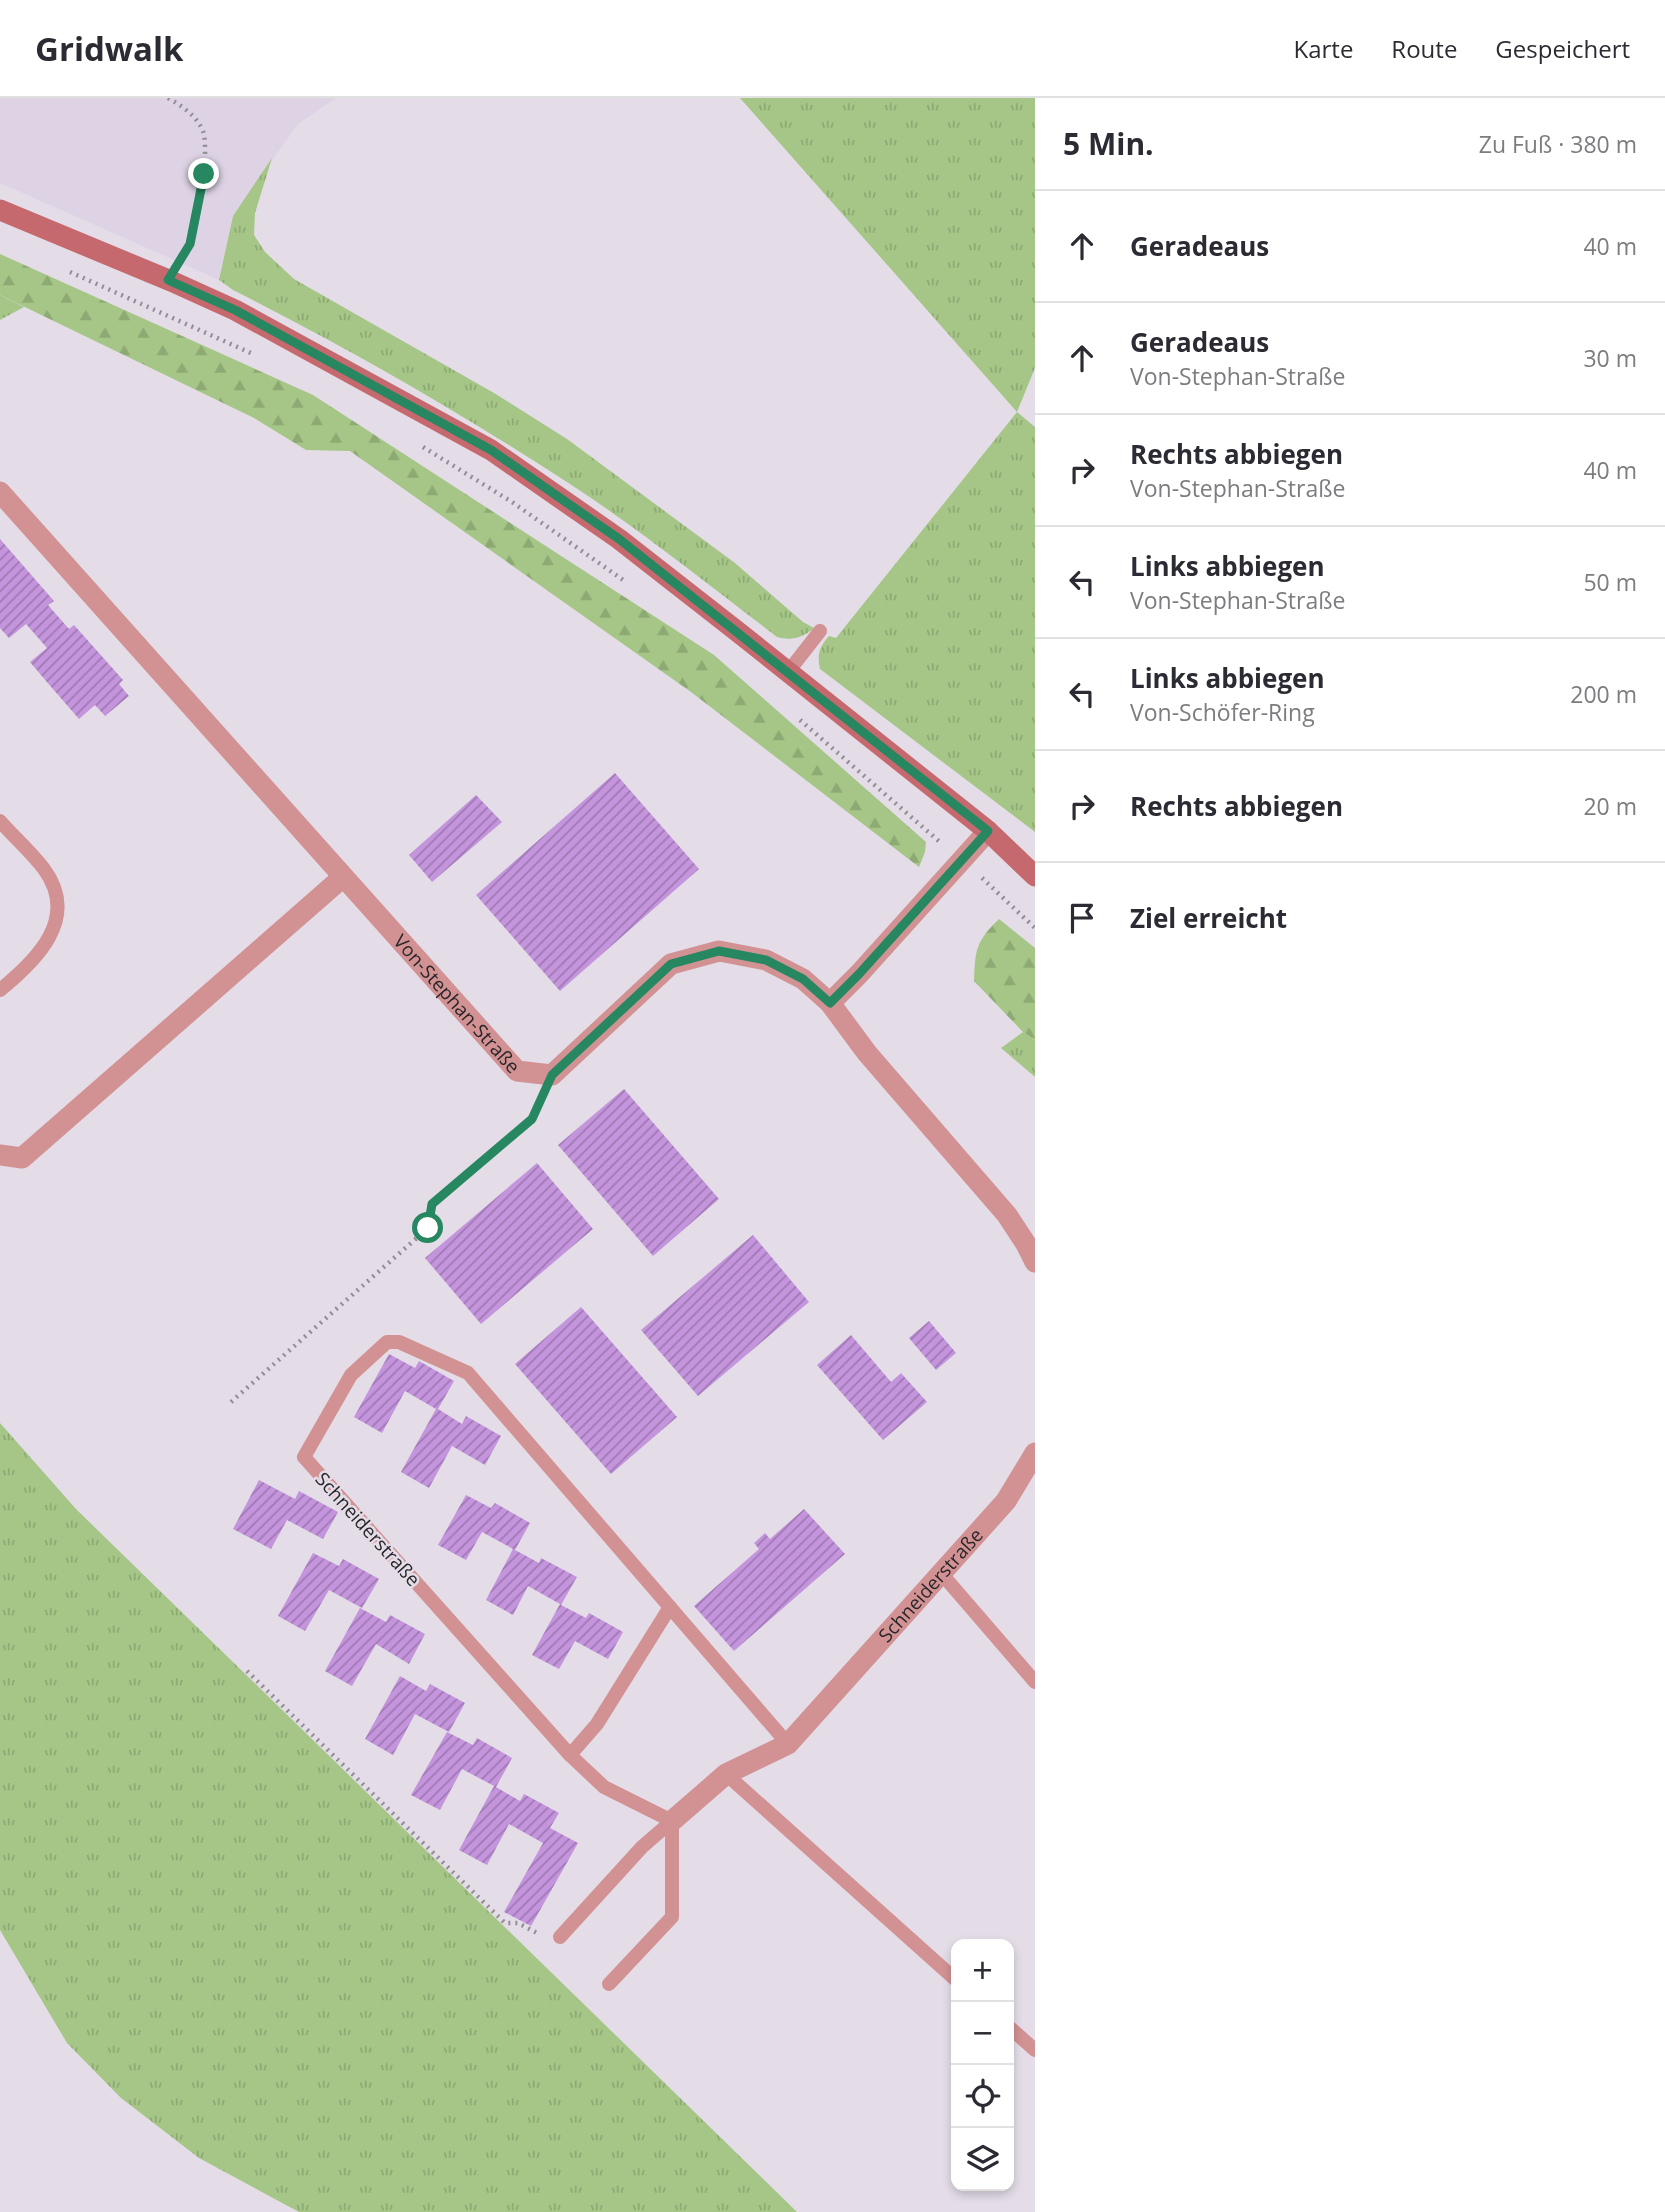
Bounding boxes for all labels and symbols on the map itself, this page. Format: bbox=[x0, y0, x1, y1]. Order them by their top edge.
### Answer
route end bbox=[188, 158, 219, 189]
street label: Von-Stephan-Straße bbox=[388, 929, 526, 1079]
route start bbox=[412, 1212, 443, 1243]
street label: Schneiderstraße bbox=[310, 1466, 426, 1592]
street label: Schneiderstraße bbox=[872, 1522, 989, 1648]

